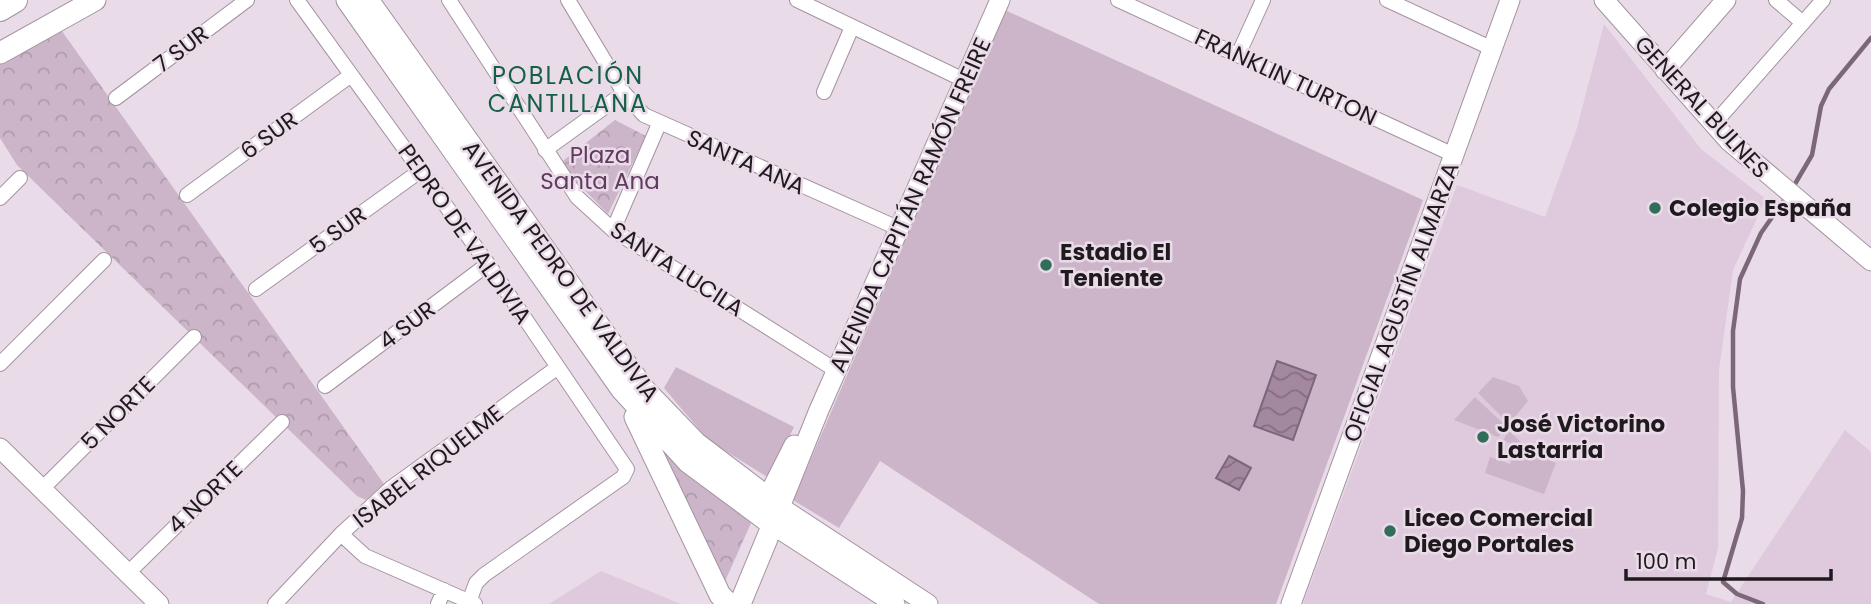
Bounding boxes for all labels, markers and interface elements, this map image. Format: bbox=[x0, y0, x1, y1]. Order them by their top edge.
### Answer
street label: 7 SUR bbox=[147, 18, 215, 80]
street label: FRANKLIN TURTON bbox=[1190, 21, 1382, 133]
street label: GENERAL BULNES bbox=[1627, 29, 1777, 185]
street label: AVENIDA CAPITÁN RAMÓN FREIRE bbox=[821, 32, 999, 378]
district label: POBLACIÓN CANTILLANA bbox=[488, 59, 648, 120]
street label: 6 SUR bbox=[234, 103, 304, 167]
street label: SANTA ANA bbox=[682, 122, 810, 202]
street label: AVENIDA PEDRO DE VALDIVIA bbox=[455, 134, 667, 408]
street label: PEDRO DE VALDIVIA bbox=[391, 137, 539, 331]
park label: Plaza Santa Ana bbox=[540, 139, 660, 197]
street label: OFICIAL AGUSTÍN ALMARZA bbox=[1335, 158, 1467, 446]
place label: Colegio España bbox=[1669, 192, 1852, 224]
street label: 5 SUR bbox=[303, 198, 373, 262]
marker: Colegio España bbox=[1647, 200, 1663, 216]
street label: SANTA LUCILA bbox=[604, 214, 750, 324]
place label: Estadio El Teniente bbox=[1060, 236, 1171, 294]
marker: Estadio El Teniente bbox=[1038, 257, 1054, 273]
street label: 4 SUR bbox=[372, 293, 442, 357]
street label: 5 NORTE bbox=[74, 369, 162, 457]
street label: ISABEL RIQUELME bbox=[346, 397, 510, 535]
place label: José Victorino Lastarria bbox=[1497, 408, 1665, 466]
marker: José Victorino Lastarria bbox=[1475, 429, 1491, 445]
street label: 4 NORTE bbox=[160, 453, 250, 541]
place label: Liceo Comercial Diego Portales bbox=[1404, 502, 1593, 560]
marker: Liceo Comercial Diego Portales bbox=[1382, 523, 1398, 539]
scale bar bbox=[1626, 538, 1831, 582]
text: 100 m bbox=[1636, 547, 1696, 576]

